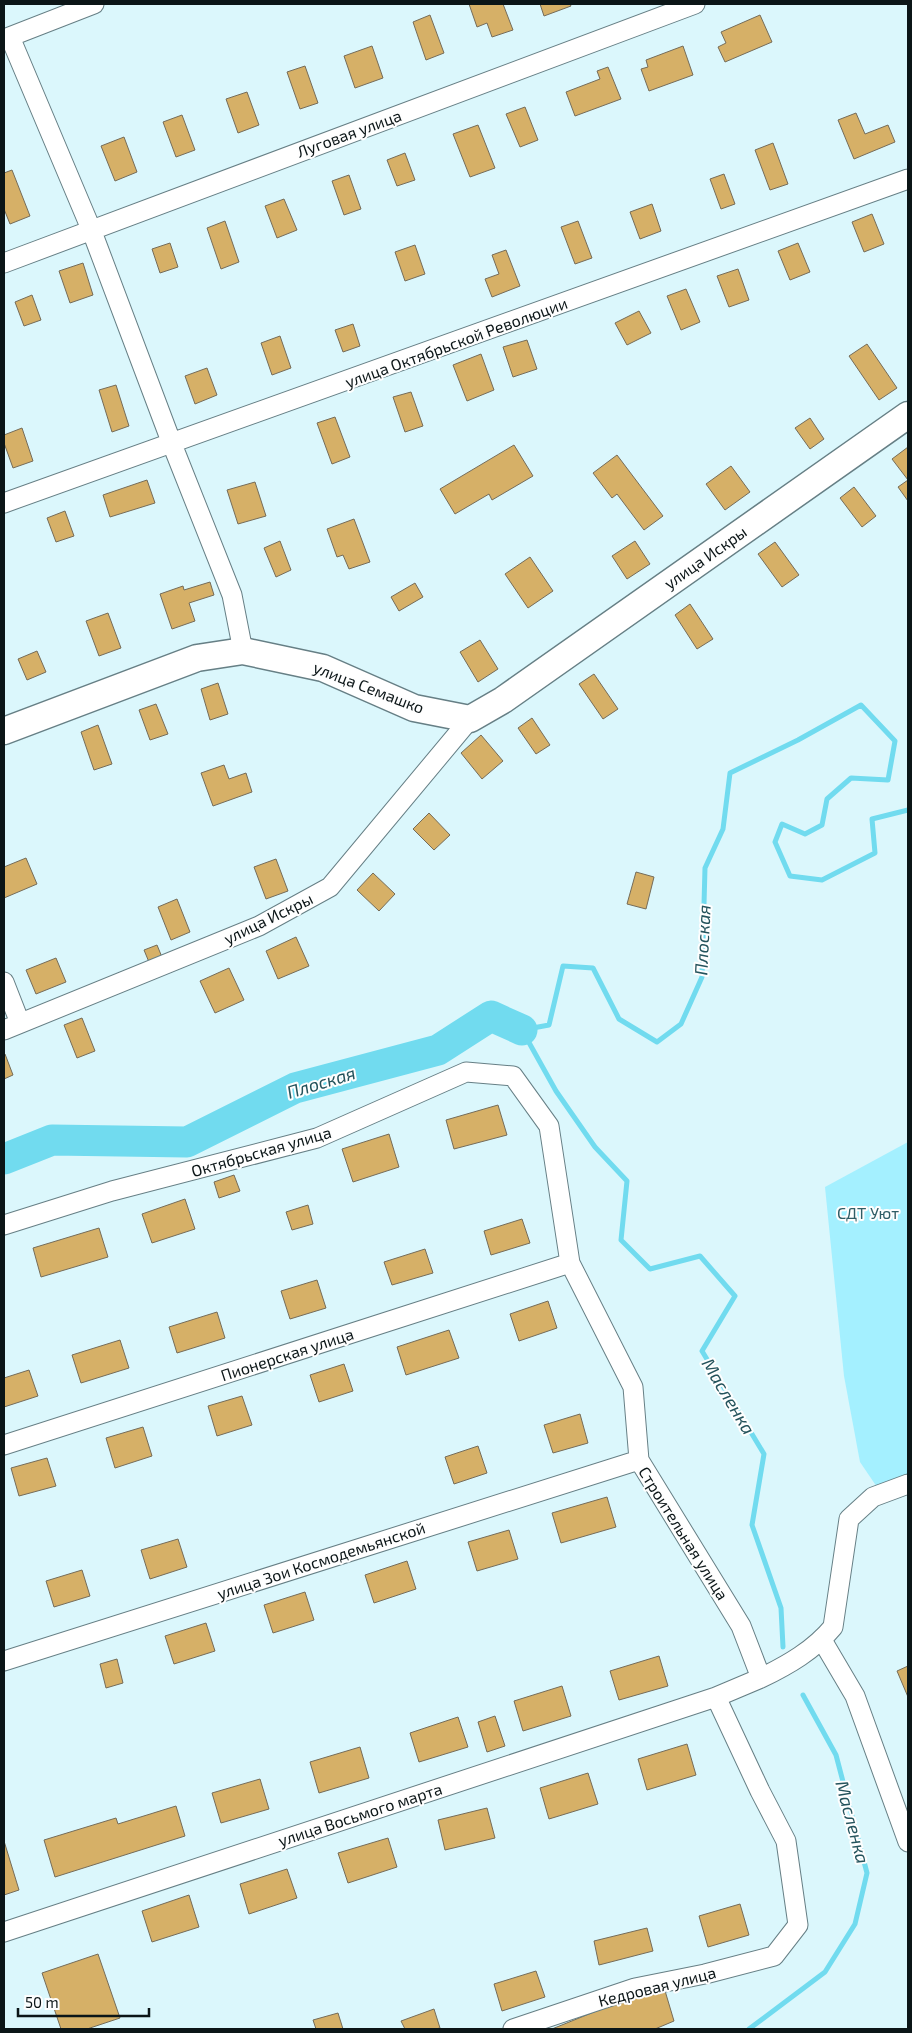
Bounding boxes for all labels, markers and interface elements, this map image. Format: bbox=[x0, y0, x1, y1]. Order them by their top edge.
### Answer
street label: Луговая улица bbox=[294, 105, 404, 162]
street label: улица Октябрьской Революции bbox=[342, 293, 570, 392]
street label: улица Искры bbox=[660, 522, 751, 593]
street label: улица Семашко bbox=[311, 657, 427, 718]
street label: улица Искры bbox=[220, 888, 316, 949]
water label: Плоская bbox=[689, 904, 715, 976]
water label: Плоская bbox=[284, 1061, 358, 1103]
street label: Октябрьская улица bbox=[189, 1122, 333, 1181]
park label: СДТ Уют bbox=[837, 1203, 899, 1222]
street label: Пионерская улица bbox=[218, 1324, 356, 1385]
water label: Масленка bbox=[698, 1354, 760, 1438]
street label: Строительная улица bbox=[634, 1463, 733, 1604]
street label: улица Зои Космодемьянской bbox=[215, 1517, 428, 1604]
water label: Масленка bbox=[831, 1778, 875, 1866]
street label: улица Восьмого марта bbox=[276, 1779, 445, 1850]
street label: Кедровая улица bbox=[596, 1962, 718, 2011]
scale bar bbox=[18, 1986, 149, 2018]
text: 50 m bbox=[25, 1993, 59, 2011]

